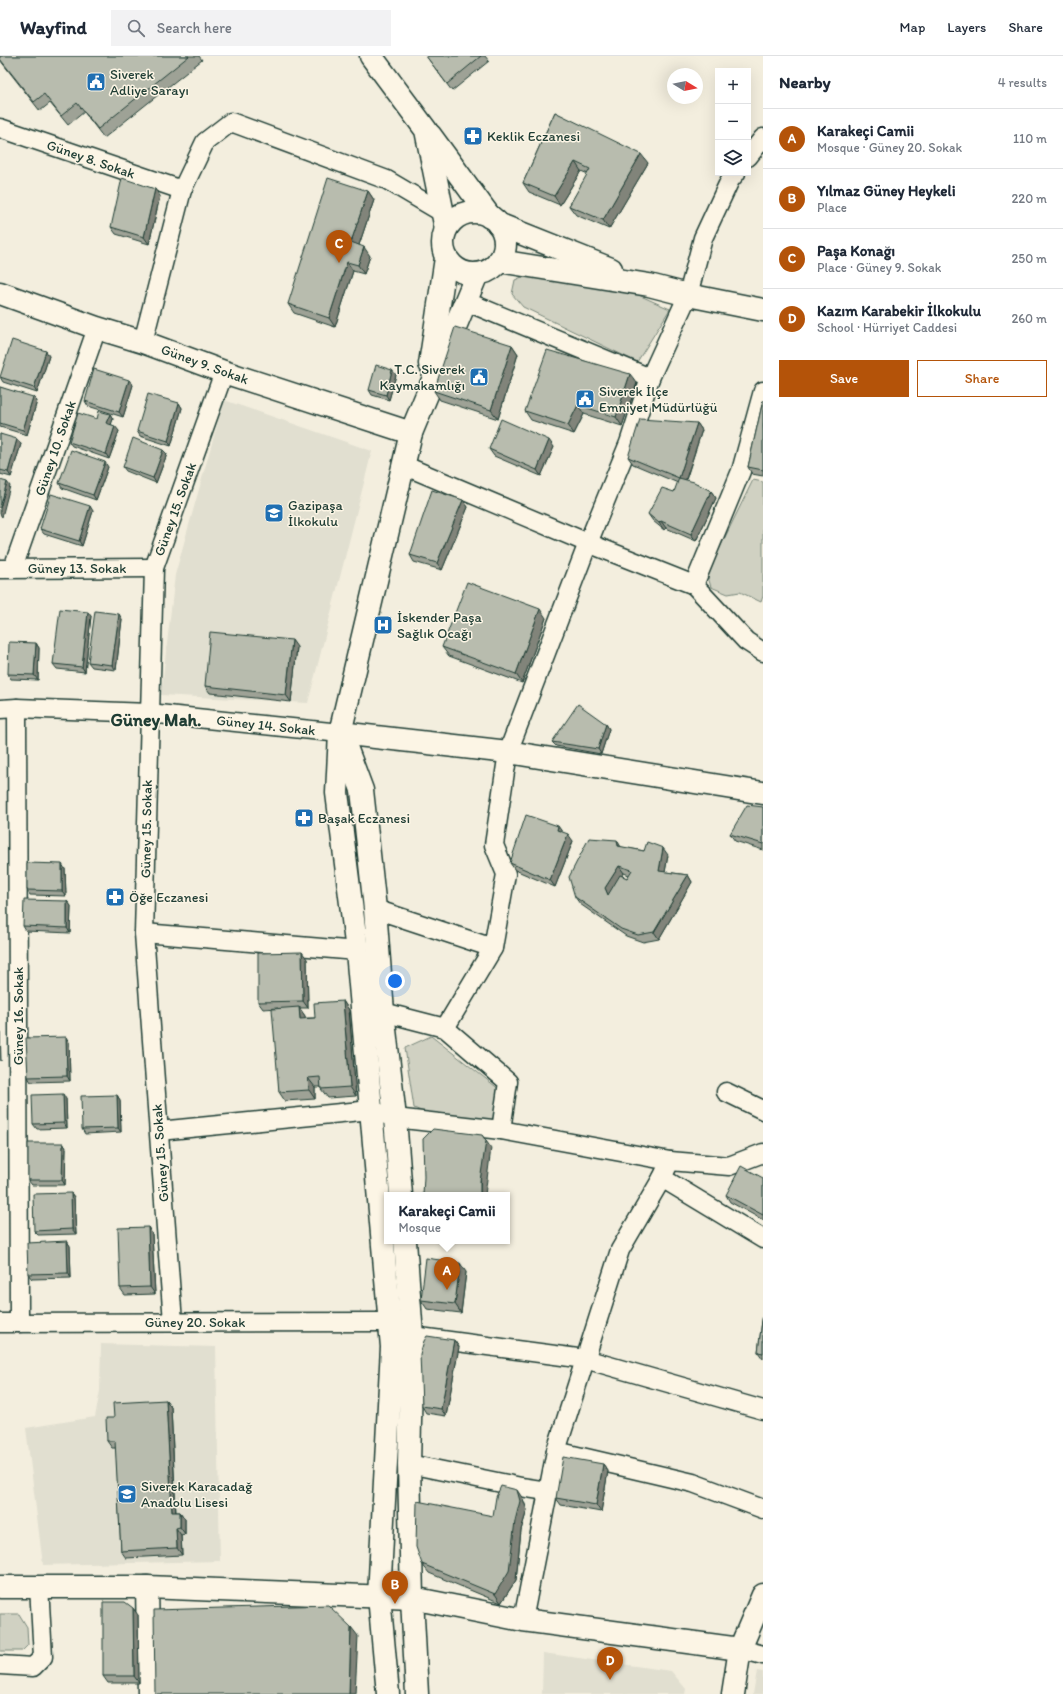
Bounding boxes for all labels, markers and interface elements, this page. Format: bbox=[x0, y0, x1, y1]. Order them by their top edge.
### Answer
search box bbox=[111, 10, 391, 46]
text: Wayfind bbox=[20, 16, 87, 39]
icon: search bbox=[125, 17, 147, 39]
text: Search here bbox=[157, 19, 232, 37]
text: Map bbox=[900, 19, 925, 36]
text: Layers bbox=[947, 19, 986, 36]
text: Share bbox=[1008, 19, 1043, 36]
place label: Siverek Adliye Sarayı bbox=[110, 66, 189, 99]
north arrow bbox=[667, 68, 703, 104]
map controls bbox=[715, 68, 751, 176]
button: + bbox=[715, 68, 751, 104]
public building icon: Siverek Adliye Sarayı bbox=[85, 71, 107, 93]
text: Nearby bbox=[779, 72, 831, 92]
text: 4 results bbox=[998, 75, 1047, 90]
button: − bbox=[715, 104, 751, 140]
text: Karakeçi Camii bbox=[817, 122, 914, 140]
pharmacy icon: Keklik Eczanesi bbox=[462, 125, 484, 147]
place label: Keklik Eczanesi bbox=[487, 128, 580, 145]
text: A bbox=[788, 131, 796, 146]
text: 110 m bbox=[1013, 131, 1047, 146]
street label: Güney 8. Sokak bbox=[44, 136, 137, 183]
button: layers bbox=[715, 140, 751, 176]
text: Mosque · Güney 20. Sokak bbox=[817, 140, 962, 155]
text: Yılmaz Güney Heykeli bbox=[817, 182, 956, 200]
text: B bbox=[788, 191, 796, 206]
text: 220 m bbox=[1011, 191, 1047, 206]
text: Place bbox=[817, 200, 847, 215]
pin: C bbox=[326, 230, 352, 263]
text: Paşa Konağı bbox=[817, 242, 895, 260]
text: C bbox=[788, 251, 796, 266]
text: 250 m bbox=[1011, 251, 1047, 266]
text: Place · Güney 9. Sokak bbox=[817, 260, 941, 275]
text: Kazım Karabekir İlkokulu bbox=[817, 302, 981, 320]
text: D bbox=[788, 311, 796, 326]
text: 260 m bbox=[1011, 311, 1047, 326]
text: School · Hürriyet Caddesi bbox=[817, 320, 957, 335]
street label: Güney 9. Sokak bbox=[159, 341, 251, 388]
button: Save bbox=[779, 360, 909, 397]
button: Share bbox=[917, 360, 1047, 397]
place label: T.C. Siverek Kaymakamlığı bbox=[380, 361, 466, 394]
public building icon: T.C. Siverek Kaymakamlığı bbox=[468, 366, 490, 388]
place label: Siverek İlçe Emniyet Müdürlüğü bbox=[599, 383, 718, 416]
public building icon: Siverek İlçe Emniyet Müdürlüğü bbox=[574, 388, 596, 410]
street label: Güney 10. Sokak bbox=[31, 398, 80, 498]
street label: Güney 15. Sokak bbox=[151, 460, 200, 558]
place label: Gazipaşa İlkokulu bbox=[288, 497, 343, 530]
school or university icon: Gazipaşa İlkokulu bbox=[263, 502, 285, 524]
street label: Güney 13. Sokak bbox=[28, 560, 126, 577]
place label: İskender Paşa Sağlık Ocağı bbox=[397, 609, 483, 642]
hospital icon: İskender Paşa Sağlık Ocağı bbox=[372, 614, 394, 636]
district label: Güney Mah. bbox=[110, 709, 202, 731]
street label: Güney 14. Sokak bbox=[216, 712, 316, 739]
street label: Güney 15. Sokak bbox=[137, 780, 156, 878]
pharmacy icon: Başak Eczanesi bbox=[293, 807, 315, 829]
place label: Başak Eczanesi bbox=[318, 810, 410, 827]
pharmacy icon: Öğe Eczanesi bbox=[104, 886, 126, 908]
place label: Öğe Eczanesi bbox=[129, 889, 208, 906]
street label: Güney 16. Sokak bbox=[10, 967, 27, 1065]
your location bbox=[385, 971, 405, 991]
street label: Güney 15. Sokak bbox=[149, 1103, 172, 1203]
popup bbox=[384, 1192, 510, 1244]
text: Karakeçi Camii bbox=[398, 1202, 496, 1220]
text: Mosque bbox=[398, 1220, 441, 1235]
pin: A bbox=[434, 1257, 460, 1290]
street label: Güney 20. Sokak bbox=[145, 1314, 245, 1331]
place label: Siverek Karacadağ Anadolu Lisesi bbox=[141, 1478, 253, 1511]
school or university icon: Siverek Karacadağ Anadolu Lisesi bbox=[116, 1483, 138, 1505]
pin: B bbox=[382, 1571, 408, 1604]
pin: D bbox=[597, 1647, 623, 1680]

